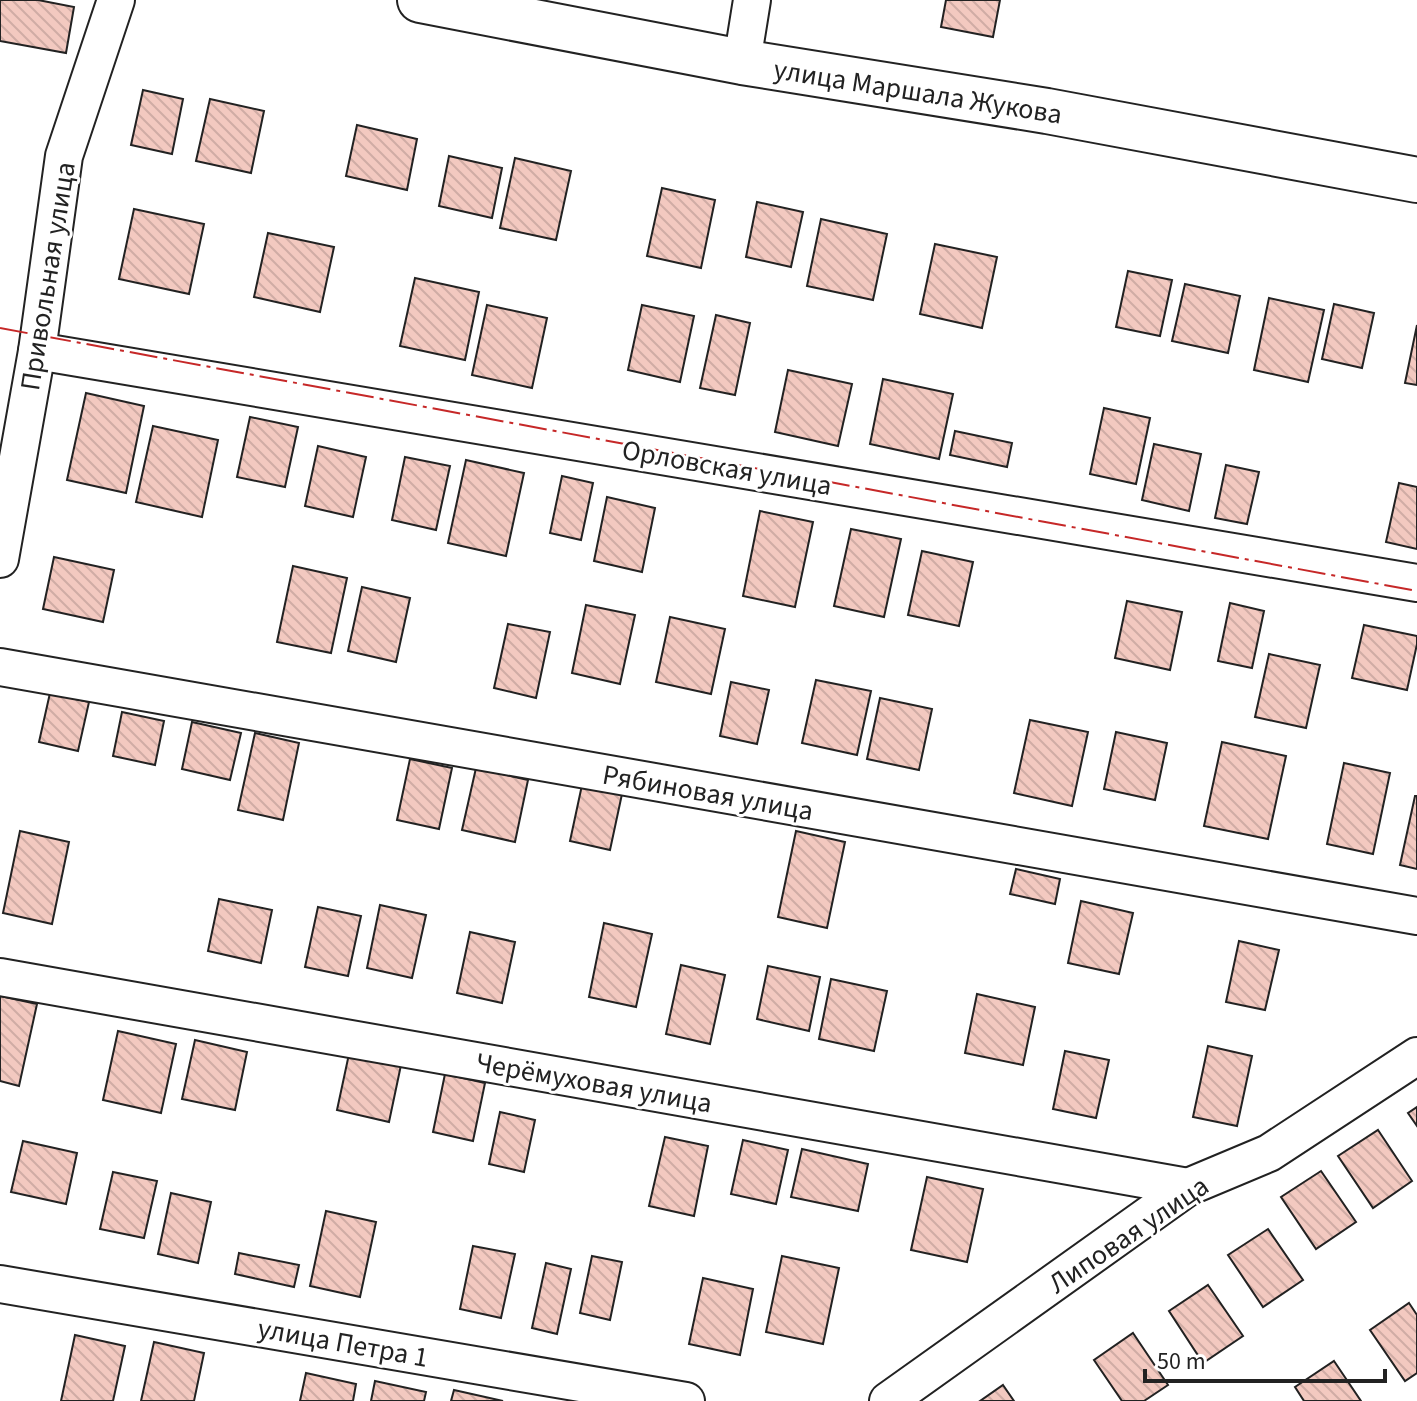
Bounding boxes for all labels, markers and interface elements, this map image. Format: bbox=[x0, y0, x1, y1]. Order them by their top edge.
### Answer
street label: улица Маршала Жукова bbox=[771, 49, 1065, 135]
street label: Привольная улица bbox=[10, 159, 86, 393]
street label: Орловская улица bbox=[619, 430, 835, 506]
street label: Рябиновая улица bbox=[599, 755, 816, 831]
street label: Черёмуховая улица bbox=[472, 1043, 715, 1123]
street label: Липовая улица bbox=[1040, 1166, 1217, 1303]
street label: улица Петра 1 bbox=[254, 1308, 431, 1378]
scale bar bbox=[1145, 1333, 1385, 1383]
text: 50 m bbox=[1157, 1344, 1206, 1379]

